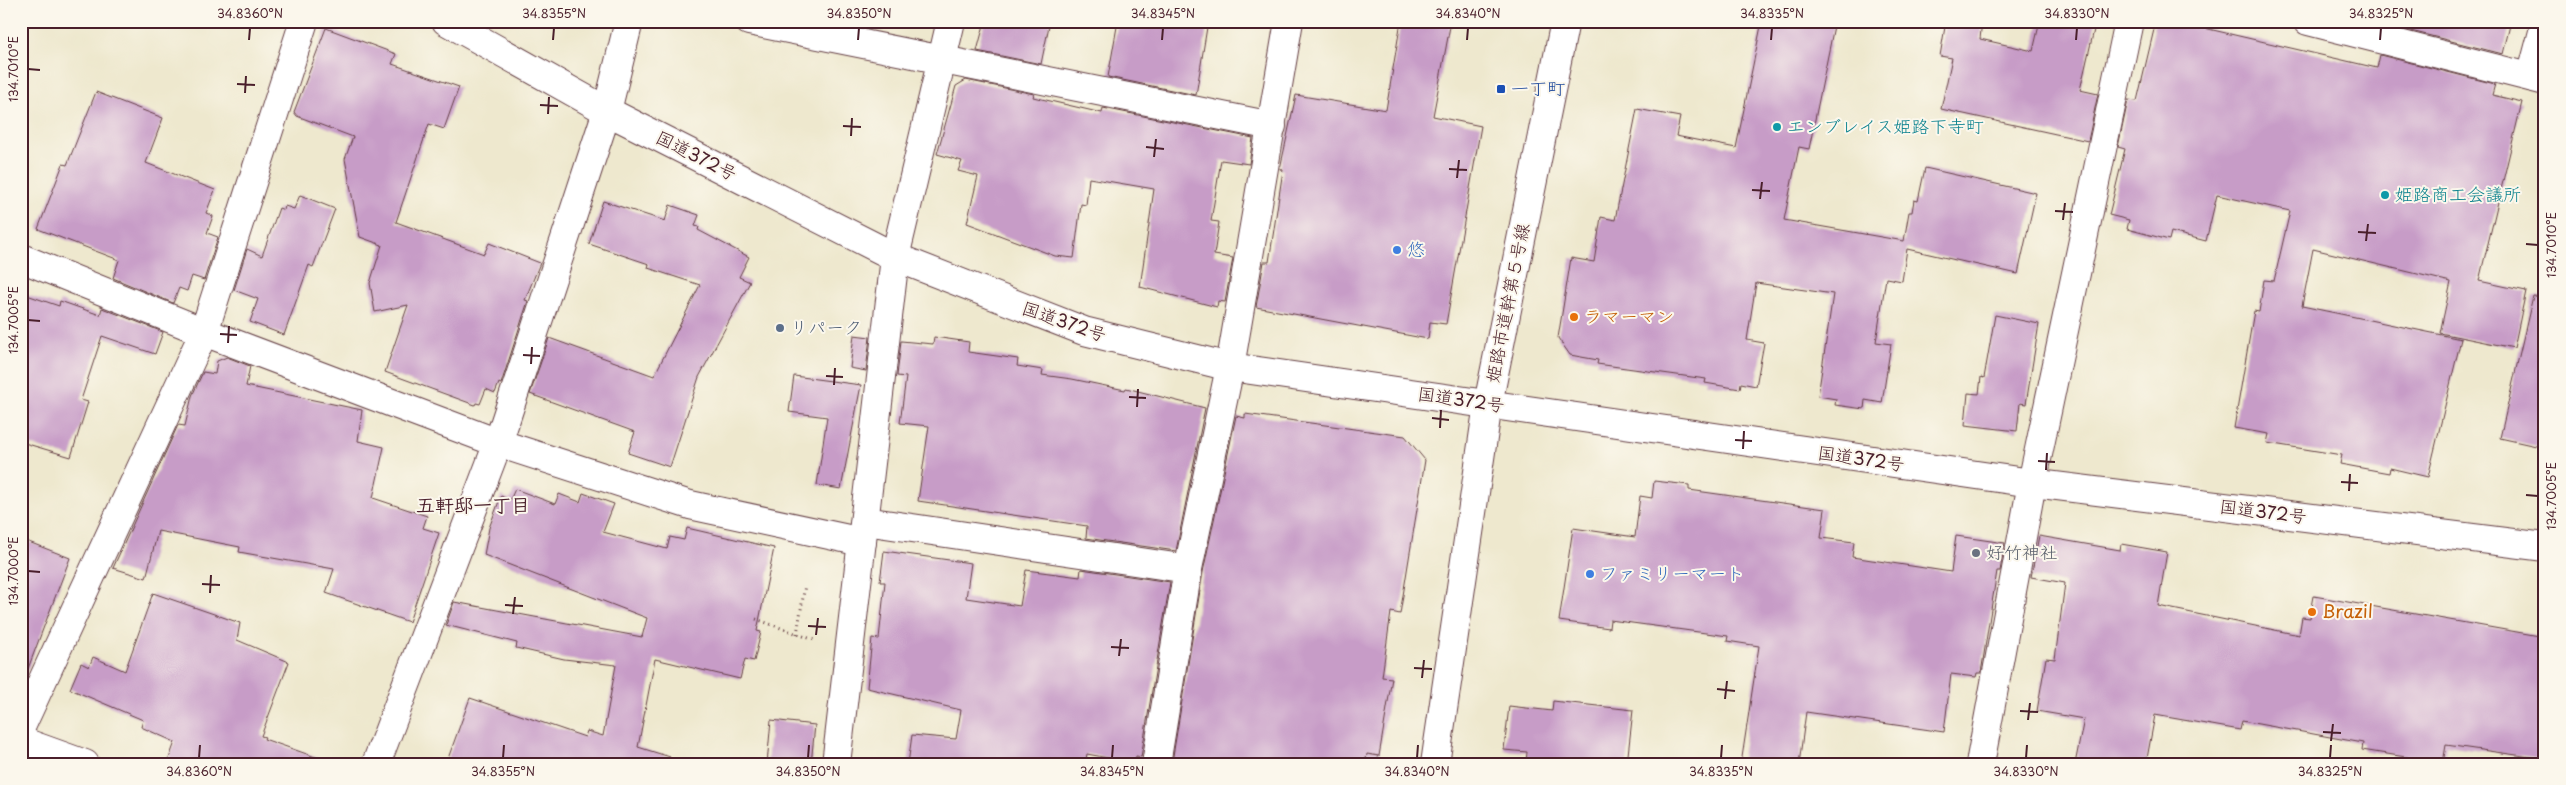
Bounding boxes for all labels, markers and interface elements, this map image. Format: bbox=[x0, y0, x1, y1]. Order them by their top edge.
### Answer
text: 34.8360°N bbox=[217, 4, 283, 22]
text: 34.8355°N bbox=[522, 4, 586, 22]
text: 34.8350°N bbox=[826, 4, 892, 22]
text: 34.8345°N bbox=[1131, 4, 1195, 22]
text: 34.8340°N bbox=[1435, 4, 1501, 22]
text: 34.8335°N bbox=[1740, 4, 1804, 22]
text: 34.8330°N bbox=[2044, 4, 2110, 22]
text: 34.8325°N bbox=[2349, 4, 2413, 22]
text: 134.7010°E bbox=[4, 36, 22, 102]
place label: 一丁町 bbox=[1511, 74, 1565, 101]
marker: 一丁町 bbox=[1495, 83, 1507, 95]
place label: エンブレイス姫路下寺町 bbox=[1787, 112, 1984, 139]
marker: エンブレイス姫路下寺町 bbox=[1771, 121, 1783, 133]
street label: 国道372号 bbox=[651, 123, 742, 187]
place label: 姫路商工会議所 bbox=[2395, 180, 2521, 207]
marker: 姫路商工会議所 bbox=[2379, 189, 2391, 201]
text: 134.7010°E bbox=[2542, 212, 2560, 278]
street label: 姫路市道幹第５号線 bbox=[1478, 221, 1535, 385]
place label: 悠 bbox=[1407, 235, 1425, 262]
marker: 悠 bbox=[1391, 244, 1403, 256]
text: 134.7005°E bbox=[4, 286, 22, 354]
street label: 国道372号 bbox=[1019, 294, 1110, 348]
place label: ラマーマン bbox=[1584, 302, 1674, 329]
marker: ラマーマン bbox=[1568, 311, 1580, 323]
place label: リパーク bbox=[790, 313, 862, 340]
marker: リパーク bbox=[774, 322, 786, 334]
street label: 国道372号 bbox=[1416, 379, 1507, 418]
street label: 国道372号 bbox=[1816, 438, 1907, 477]
text: 134.7005°E bbox=[2542, 462, 2560, 530]
district label: 五軒邸一丁目 bbox=[416, 490, 530, 518]
street label: 国道372号 bbox=[2218, 492, 2308, 529]
text: 134.7000°E bbox=[4, 536, 22, 606]
place label: 好竹神社 bbox=[1986, 538, 2058, 565]
marker: 好竹神社 bbox=[1970, 547, 1982, 559]
place label: ファミリーマート bbox=[1600, 559, 1744, 586]
marker: ファミリーマート bbox=[1584, 568, 1596, 580]
place label: Brazil bbox=[2322, 597, 2373, 624]
marker: Brazil bbox=[2306, 606, 2318, 618]
text: 34.8360°N bbox=[166, 762, 232, 780]
text: 34.8355°N bbox=[471, 762, 535, 780]
text: 34.8350°N bbox=[775, 762, 841, 780]
text: 34.8345°N bbox=[1080, 762, 1144, 780]
text: 34.8340°N bbox=[1384, 762, 1450, 780]
text: 34.8335°N bbox=[1689, 762, 1753, 780]
text: 34.8330°N bbox=[1993, 762, 2059, 780]
text: 34.8325°N bbox=[2298, 762, 2362, 780]

